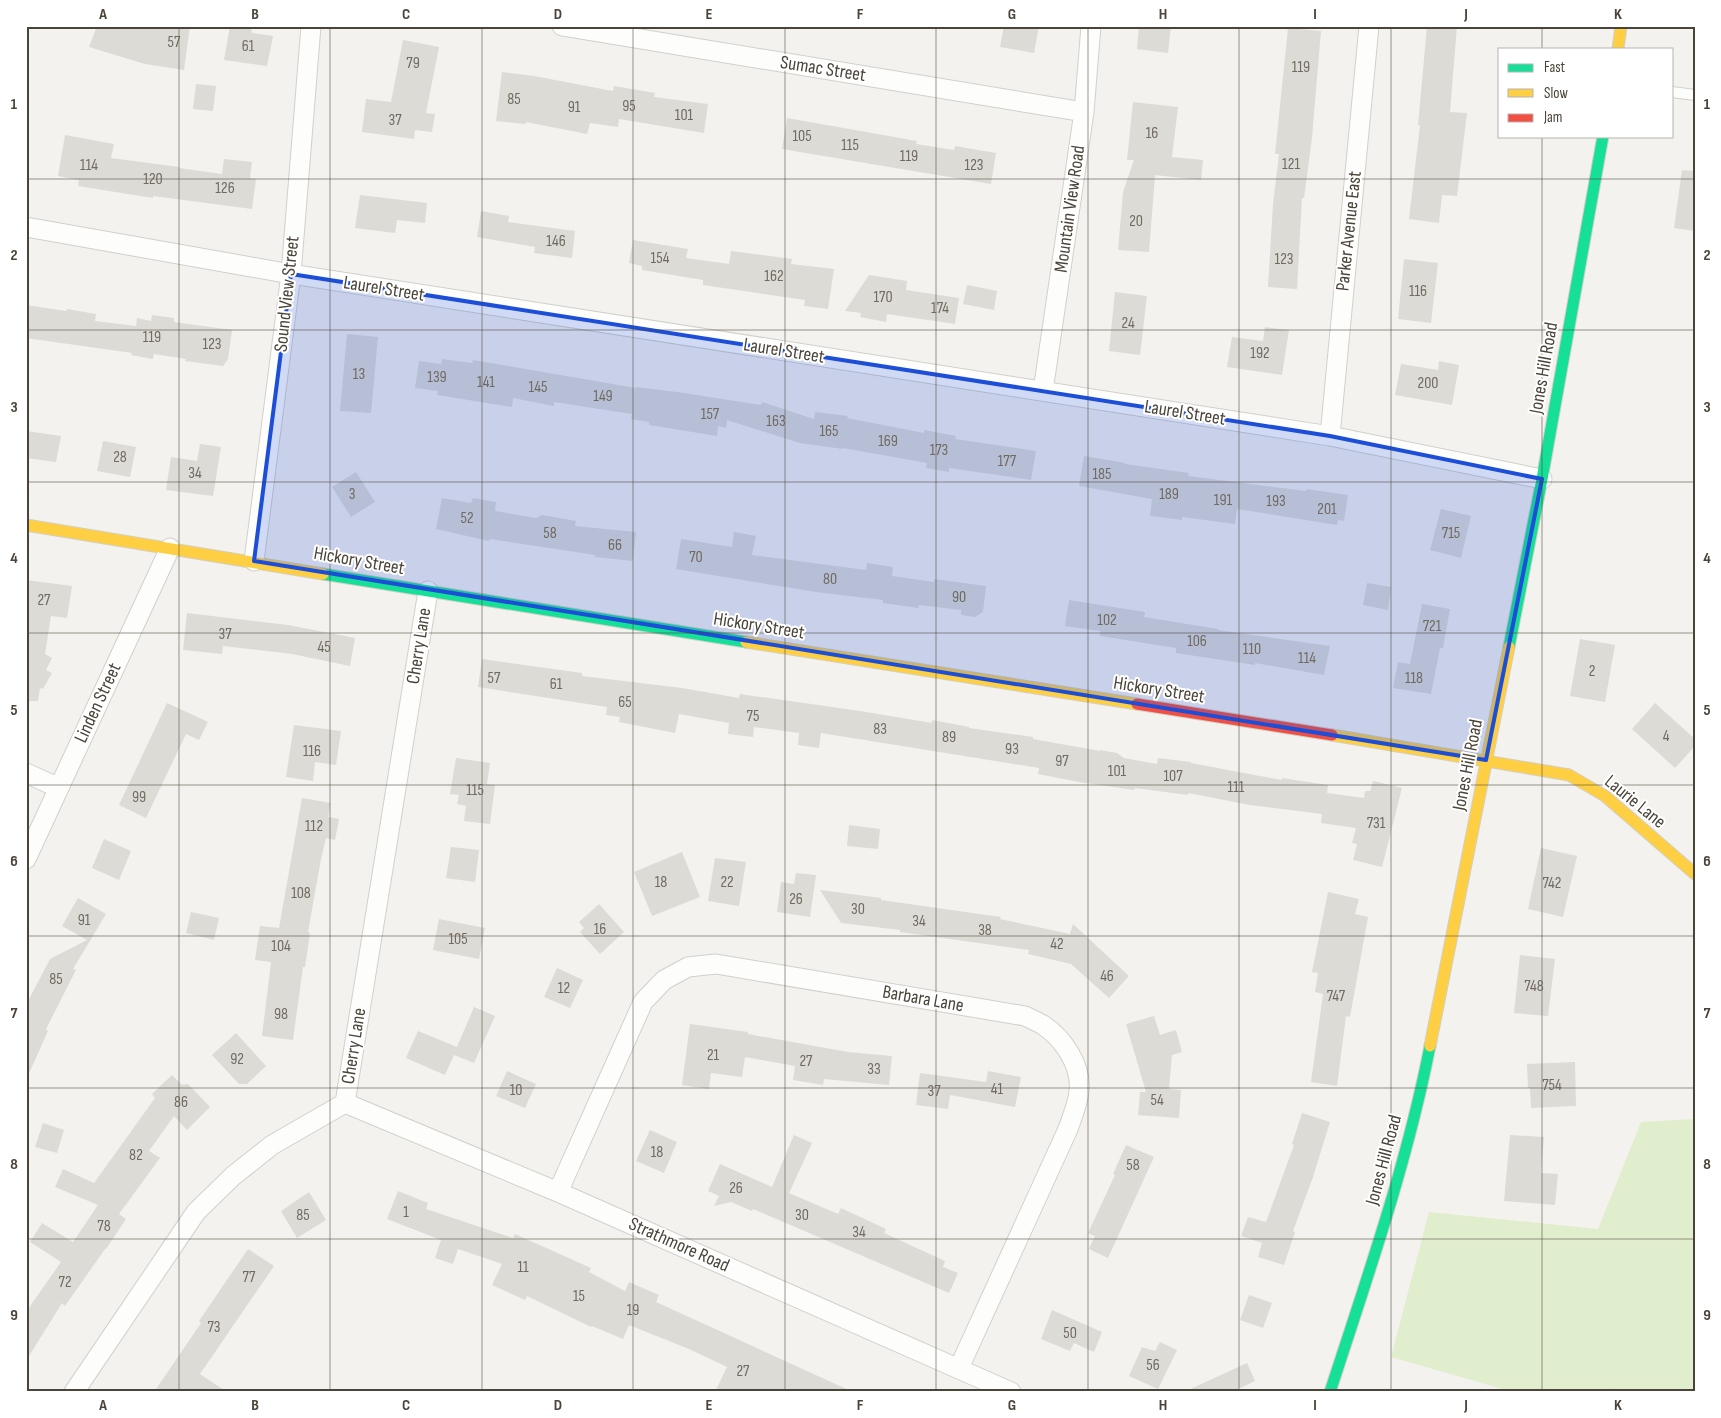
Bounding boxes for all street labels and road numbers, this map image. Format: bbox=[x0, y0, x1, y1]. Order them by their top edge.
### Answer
street label: Sumac Street bbox=[779, 51, 868, 87]
street label: Mountain View Road bbox=[1050, 144, 1090, 274]
street label: Parker Avenue East bbox=[1331, 170, 1367, 292]
street label: Sound View Street bbox=[269, 235, 305, 353]
street label: Laurel Street bbox=[342, 271, 426, 307]
street label: Jones Hill Road bbox=[1524, 321, 1563, 416]
street label: Laurel Street bbox=[742, 333, 826, 369]
street label: Laurel Street bbox=[1143, 395, 1227, 431]
street label: Hickory Street bbox=[312, 542, 406, 580]
street label: Cherry Lane bbox=[402, 606, 436, 686]
street label: Hickory Street bbox=[712, 607, 806, 645]
street label: Linden Street bbox=[70, 659, 127, 747]
street label: Hickory Street bbox=[1112, 671, 1206, 709]
street label: Jones Hill Road bbox=[1448, 717, 1488, 813]
street label: Laurie Lane bbox=[1600, 770, 1670, 834]
street label: Barbara Lane bbox=[881, 981, 965, 1017]
street label: Cherry Lane bbox=[337, 1006, 371, 1086]
street label: Jones Hill Road bbox=[1361, 1112, 1407, 1209]
street label: Strathmore Road bbox=[625, 1213, 733, 1277]

